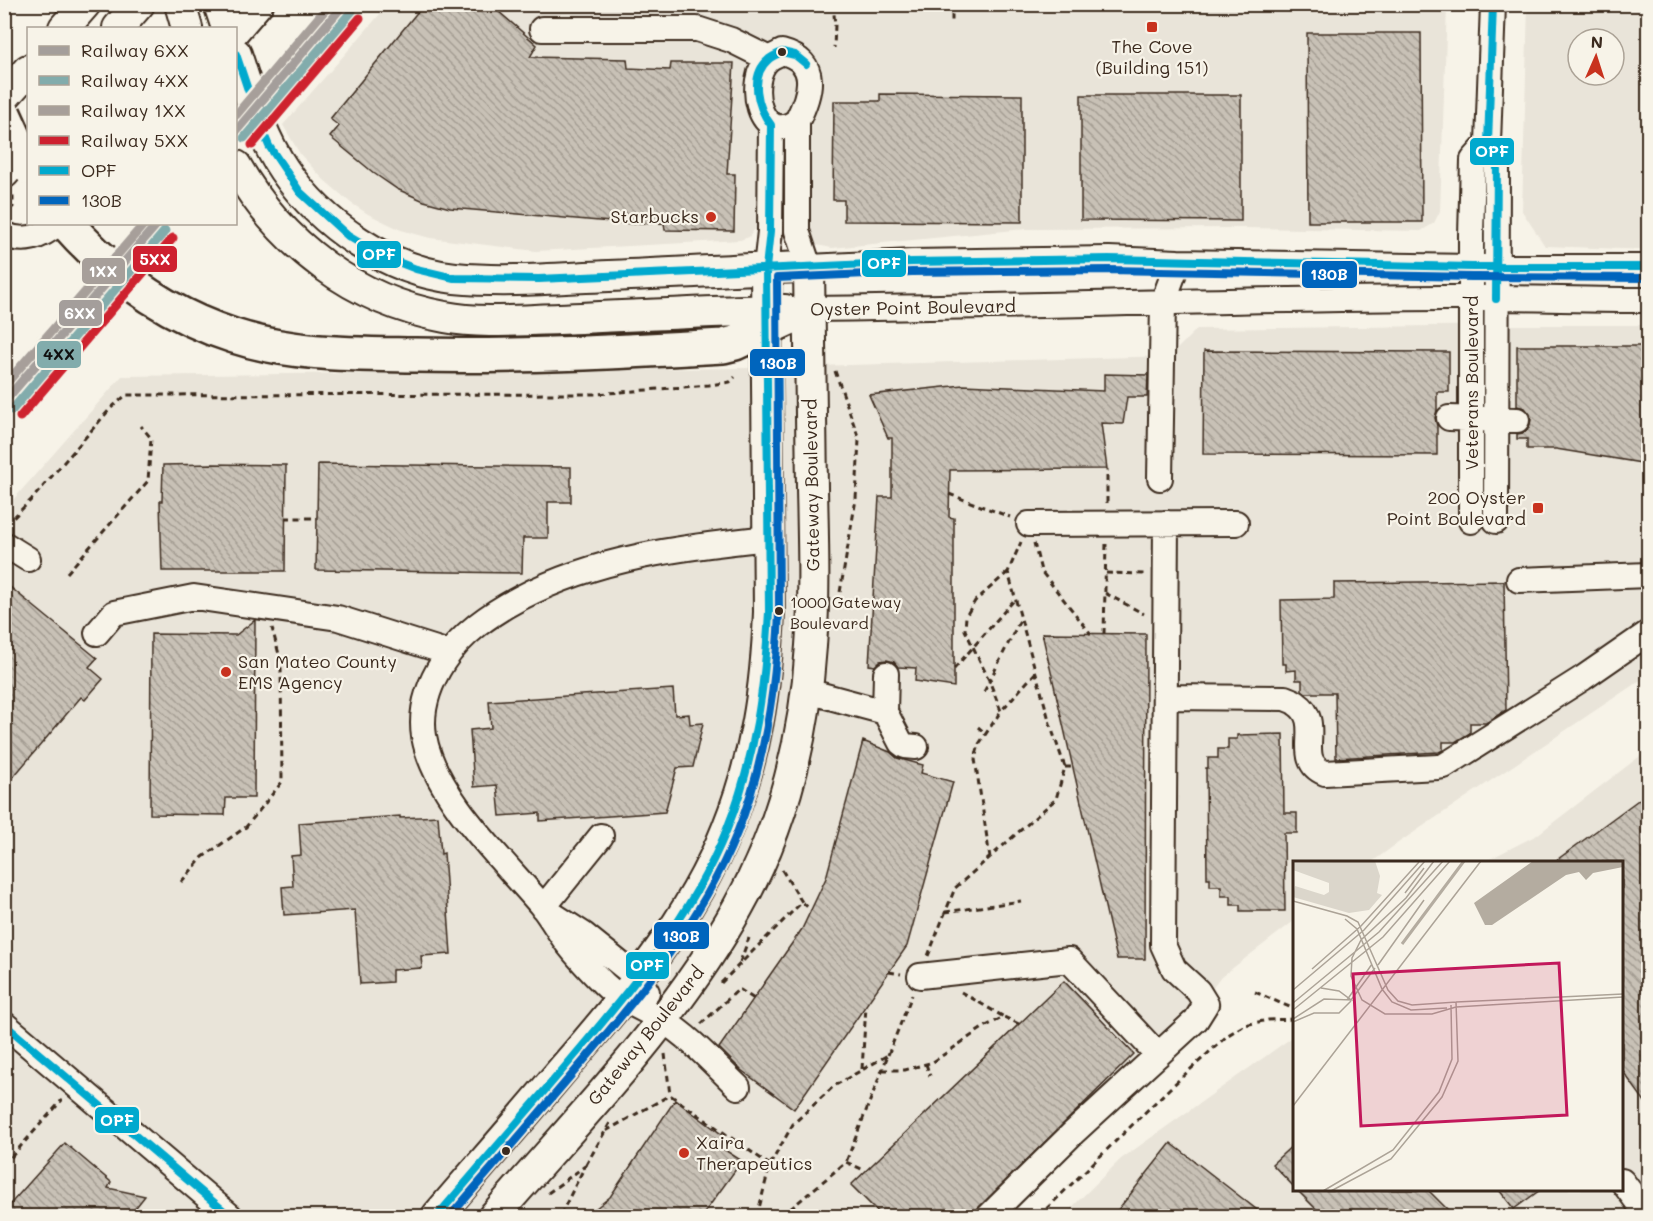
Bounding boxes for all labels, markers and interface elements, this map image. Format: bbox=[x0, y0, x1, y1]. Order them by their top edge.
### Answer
marker: The Cove (Building 151) bbox=[1145, 20, 1159, 34]
legend bbox=[27, 27, 237, 225]
north arrow bbox=[1566, 27, 1626, 87]
text: N bbox=[1590, 31, 1603, 52]
place label: The Cove (Building 151) bbox=[1096, 34, 1208, 79]
text: Railway 6XX bbox=[81, 38, 189, 62]
unlabelled marker bbox=[776, 46, 788, 58]
text: Railway 4XX bbox=[81, 68, 189, 92]
text: Railway 1XX bbox=[81, 98, 186, 122]
text: Railway 5XX bbox=[81, 128, 189, 152]
line badge: OPF bbox=[1469, 137, 1515, 166]
text: OPF bbox=[1475, 140, 1509, 161]
text: OPF bbox=[81, 158, 116, 182]
text: 130B bbox=[81, 188, 122, 212]
place label: Starbucks bbox=[610, 204, 699, 228]
marker: Starbucks bbox=[704, 210, 718, 224]
line badge: OPF bbox=[356, 240, 402, 269]
text: OPF bbox=[362, 243, 396, 264]
line badge: 5XX bbox=[132, 245, 178, 273]
text: 5XX bbox=[139, 248, 171, 269]
line badge: OPF bbox=[861, 249, 907, 278]
text: OPF bbox=[867, 252, 901, 273]
line badge: 1XX bbox=[81, 257, 126, 285]
text: 1XX bbox=[89, 260, 118, 281]
line badge: 130B bbox=[1301, 260, 1358, 289]
text: 130B bbox=[1310, 263, 1348, 284]
street label: Oyster Point Boulevard bbox=[810, 293, 1016, 321]
street label: Veterans Boulevard bbox=[1459, 295, 1483, 471]
line badge: 6XX bbox=[58, 299, 103, 327]
text: 6XX bbox=[64, 302, 96, 323]
line badge: 4XX bbox=[36, 340, 82, 369]
text: 4XX bbox=[43, 343, 75, 364]
line badge: 130B bbox=[749, 348, 806, 377]
text: 130B bbox=[759, 352, 797, 373]
street label: Gateway Boulevard bbox=[797, 399, 825, 571]
place label: 200 Oyster Point Boulevard bbox=[1387, 485, 1526, 530]
marker: 200 Oyster Point Boulevard bbox=[1531, 501, 1545, 515]
place label: 1000 Gateway Boulevard bbox=[790, 591, 901, 633]
marker: 1000 Gateway Boulevard bbox=[773, 605, 785, 617]
place label: San Mateo County EMS Agency bbox=[238, 649, 397, 694]
marker: San Mateo County EMS Agency bbox=[219, 665, 233, 679]
inset map bbox=[1293, 861, 1623, 1191]
line badge: 130B bbox=[653, 921, 710, 950]
text: 130B bbox=[662, 925, 700, 946]
line badge: OPF bbox=[625, 951, 670, 980]
text: OPF bbox=[630, 954, 664, 975]
street label: Gateway Boulevard bbox=[582, 961, 709, 1110]
line badge: OPF bbox=[94, 1106, 140, 1134]
text: OPF bbox=[100, 1109, 134, 1130]
place label: Xaira Therapeutics bbox=[696, 1130, 812, 1175]
unlabelled marker bbox=[500, 1145, 512, 1157]
marker: Xaira Therapeutics bbox=[677, 1146, 691, 1160]

